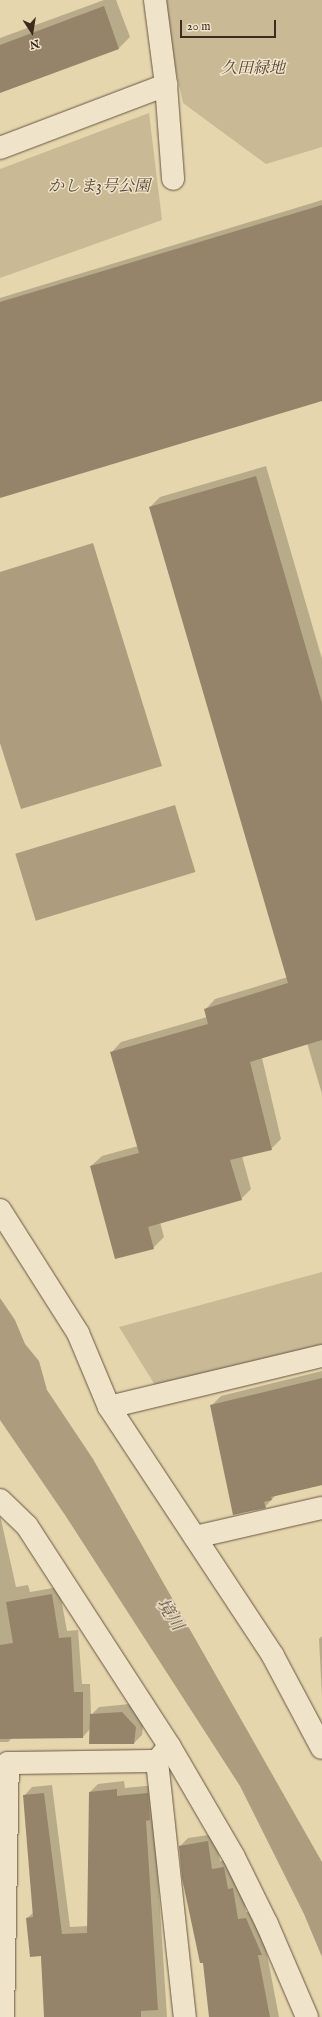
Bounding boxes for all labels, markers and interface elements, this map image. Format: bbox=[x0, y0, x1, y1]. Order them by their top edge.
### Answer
north arrow bbox=[12, 12, 52, 52]
scale bar bbox=[182, 12, 278, 38]
text: 20 m bbox=[187, 19, 210, 34]
text: N bbox=[28, 36, 41, 52]
park label: 久田緑地 bbox=[221, 59, 285, 79]
park label: かしま3号公園 bbox=[48, 177, 150, 197]
water label: 境川 bbox=[151, 1595, 187, 1635]

